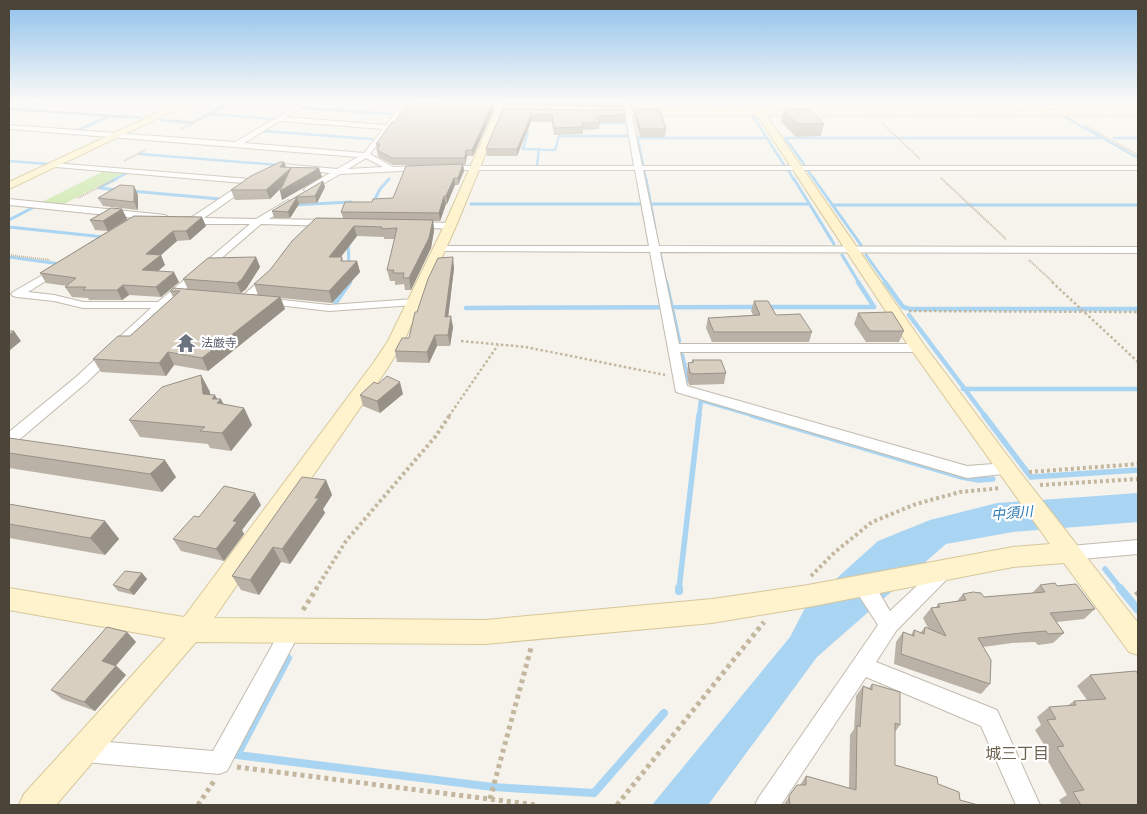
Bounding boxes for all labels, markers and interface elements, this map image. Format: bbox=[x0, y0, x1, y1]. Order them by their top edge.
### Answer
temple icon: 法厳寺 bbox=[175, 332, 197, 354]
place label: 法厳寺 bbox=[201, 335, 237, 352]
water label: 中須川 bbox=[990, 502, 1036, 526]
district label: 城三丁目 bbox=[985, 743, 1049, 765]

